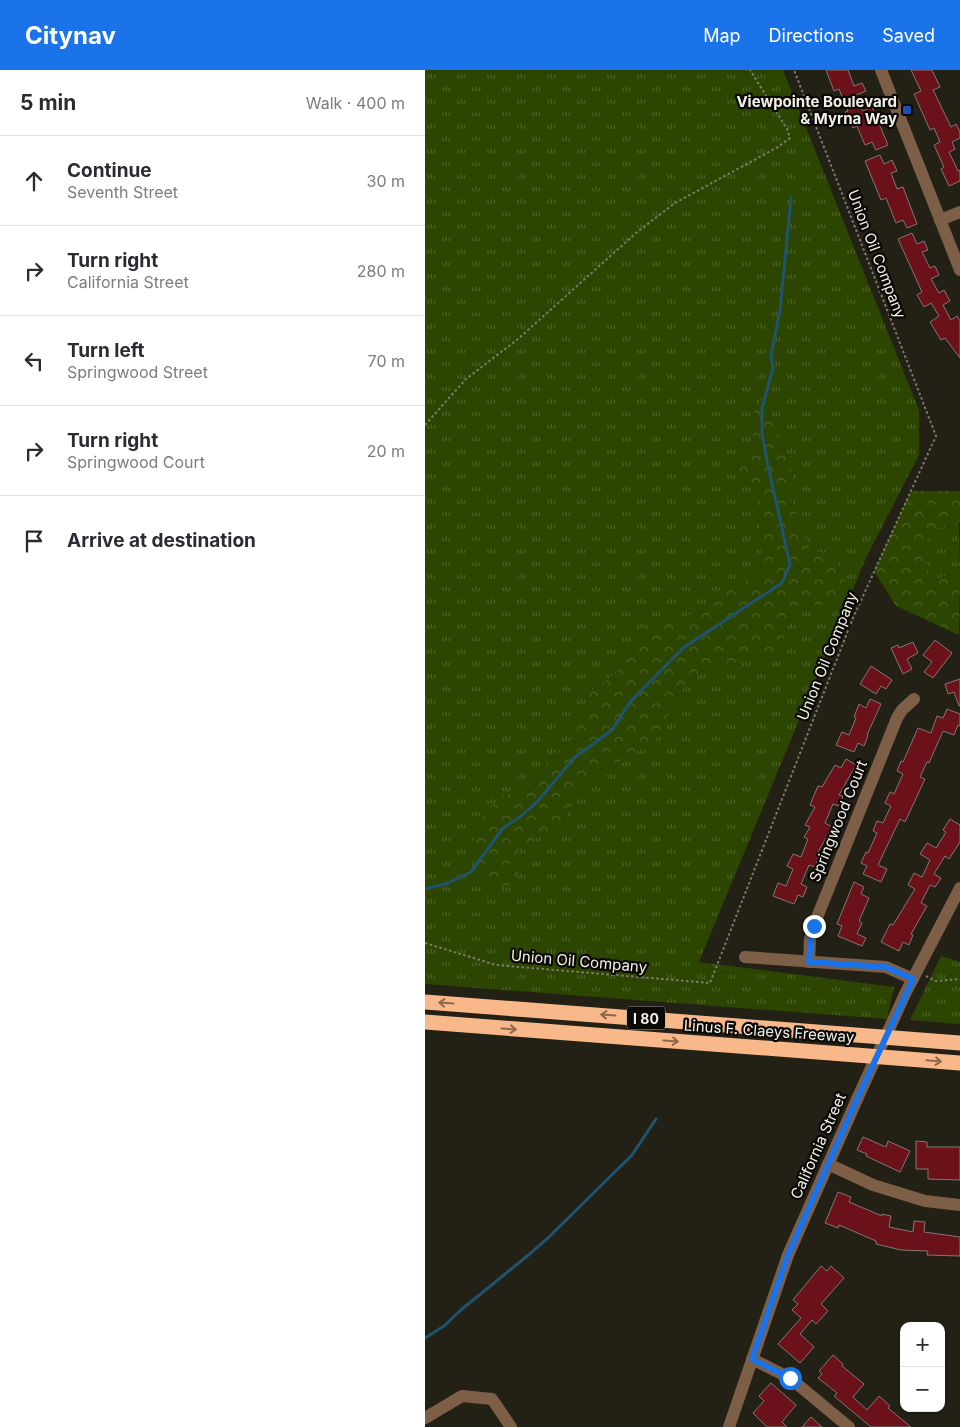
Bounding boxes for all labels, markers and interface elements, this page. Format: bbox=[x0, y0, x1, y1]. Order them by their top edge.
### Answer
text: Citynav bbox=[25, 21, 116, 50]
text: Map bbox=[703, 25, 741, 46]
text: Directions bbox=[769, 25, 854, 46]
text: Saved bbox=[882, 25, 935, 46]
text: 5 min bbox=[20, 90, 76, 115]
place label: Viewpointe Boulevard & Myrna Way bbox=[736, 92, 897, 128]
text: Walk · 400 m bbox=[306, 93, 405, 113]
marker: Viewpointe Boulevard & Myrna Way bbox=[901, 104, 913, 116]
text: Continue bbox=[67, 159, 152, 182]
icon: ahead bbox=[20, 167, 48, 195]
text: 30 m bbox=[367, 171, 405, 191]
text: Seventh Street bbox=[67, 182, 178, 202]
street label: Union Oil Company bbox=[844, 187, 911, 322]
text: Turn right bbox=[67, 249, 158, 272]
icon: right bbox=[20, 257, 48, 285]
text: 280 m bbox=[357, 261, 405, 281]
text: California Street bbox=[67, 272, 189, 292]
text: Turn left bbox=[67, 339, 145, 362]
icon: left bbox=[20, 347, 48, 375]
text: 70 m bbox=[368, 351, 405, 371]
text: Springwood Street bbox=[67, 362, 208, 382]
text: Turn right bbox=[67, 429, 158, 452]
icon: right bbox=[20, 437, 48, 465]
text: 20 m bbox=[367, 441, 405, 461]
text: Springwood Court bbox=[67, 452, 205, 472]
icon: arrive bbox=[20, 527, 48, 555]
text: Arrive at destination bbox=[67, 529, 256, 552]
street label: Union Oil Company bbox=[793, 589, 862, 723]
street label: Springwood Court bbox=[805, 757, 871, 885]
route end bbox=[803, 915, 826, 938]
street label: Union Oil Company bbox=[510, 946, 648, 976]
one-way arrow bbox=[438, 999, 454, 1008]
road number: I 80 bbox=[627, 1006, 665, 1030]
one-way arrow bbox=[600, 1011, 616, 1020]
street label: Linus F. Claeys Freeway bbox=[683, 1016, 855, 1046]
one-way arrow bbox=[500, 1024, 516, 1033]
one-way arrow bbox=[662, 1036, 678, 1045]
one-way arrow bbox=[926, 1056, 942, 1066]
street label: California Street bbox=[786, 1090, 850, 1202]
map controls bbox=[900, 1322, 945, 1412]
button: + bbox=[900, 1322, 945, 1367]
route start bbox=[779, 1367, 802, 1390]
button: − bbox=[900, 1367, 945, 1412]

